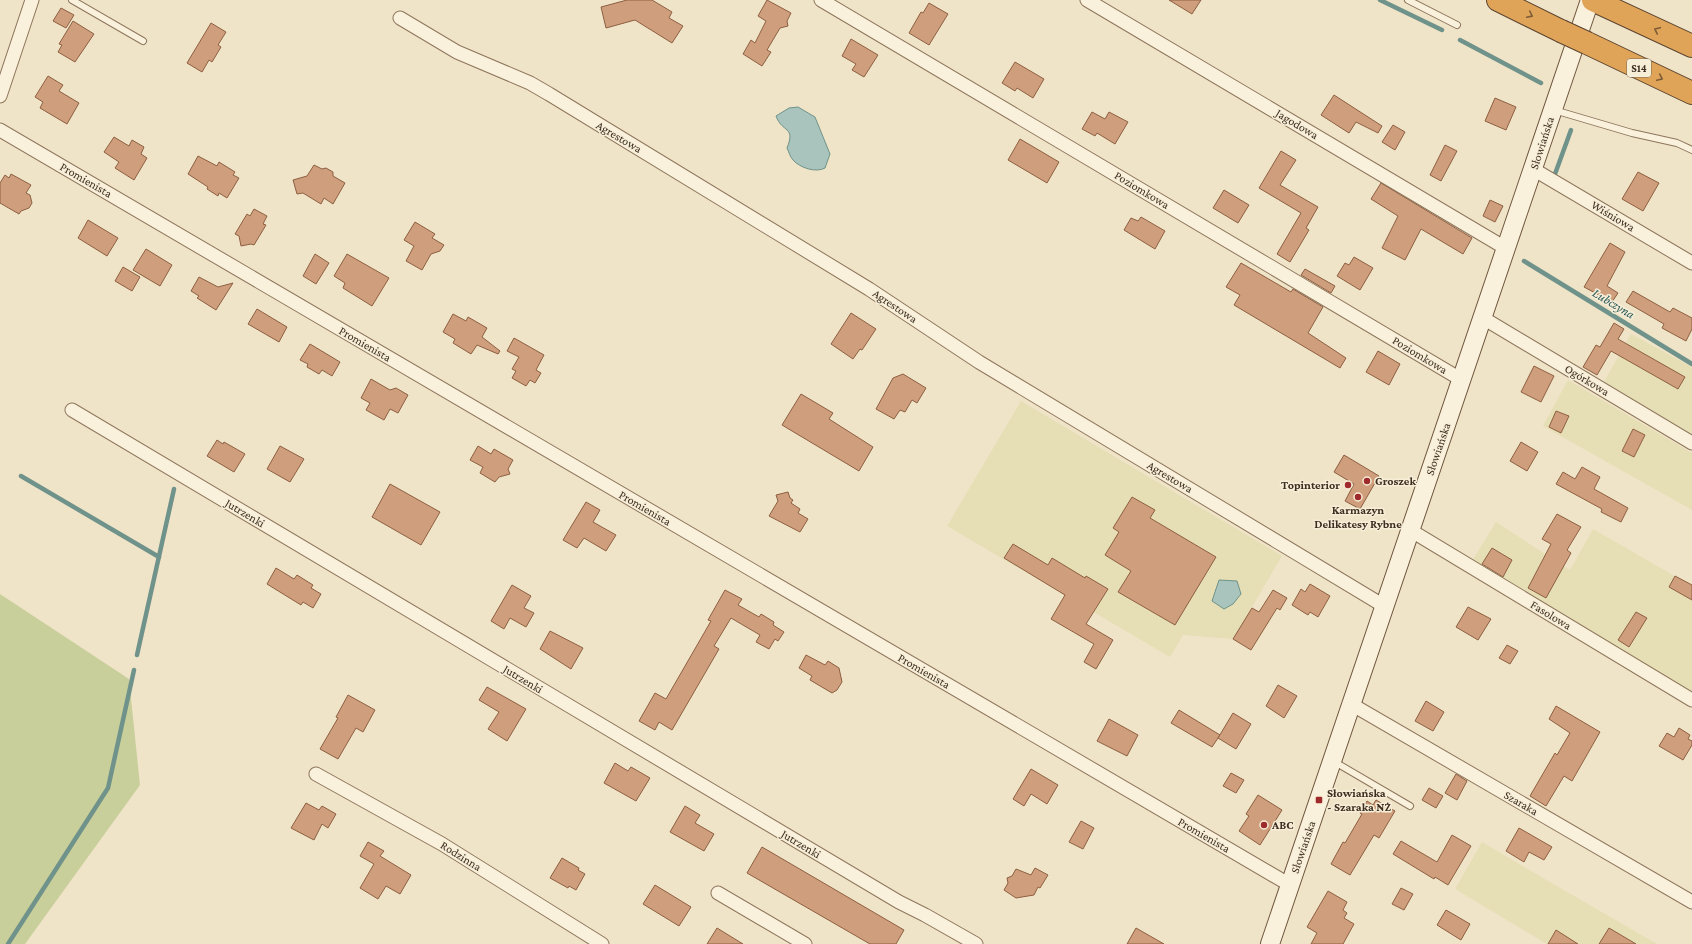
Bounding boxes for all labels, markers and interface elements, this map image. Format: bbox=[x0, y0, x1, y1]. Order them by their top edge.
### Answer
one-way arrow bbox=[1525, 10, 1533, 18]
one-way arrow bbox=[1653, 27, 1661, 35]
road number: S14 bbox=[1627, 59, 1651, 77]
one-way arrow bbox=[1656, 73, 1663, 81]
street label: Jagodowa bbox=[1272, 105, 1321, 142]
street label: Słowiańska bbox=[1527, 114, 1557, 171]
street label: Agrestowa bbox=[594, 118, 645, 156]
street label: Promienista bbox=[57, 159, 115, 201]
street label: Poziomkowa bbox=[1112, 168, 1172, 212]
street label: Wiśniowa bbox=[1589, 198, 1638, 235]
water label: Lubczyna bbox=[1590, 285, 1637, 322]
street label: Agrestowa bbox=[870, 286, 920, 326]
street label: Promienista bbox=[336, 323, 394, 365]
street label: Poziomkowa bbox=[1390, 333, 1450, 377]
street label: Ogórkowa bbox=[1562, 361, 1612, 399]
street label: Słowiańska bbox=[1422, 420, 1454, 477]
street label: Agrestowa bbox=[1145, 458, 1196, 496]
place label: Groszek bbox=[1375, 474, 1416, 488]
marker: Groszek bbox=[1362, 476, 1372, 486]
place label: Topinterior bbox=[1281, 478, 1340, 492]
marker: Topinterior bbox=[1343, 480, 1353, 490]
street label: Promienista bbox=[616, 487, 674, 529]
marker: Karmazyn Delikatesy Rybne bbox=[1353, 492, 1363, 502]
street label: Jutrzenki bbox=[222, 495, 267, 530]
place label: Karmazyn Delikatesy Rybne bbox=[1314, 503, 1402, 531]
street label: Fasolowa bbox=[1528, 597, 1574, 633]
street label: Promienista bbox=[895, 650, 953, 692]
street label: Jutrzenki bbox=[500, 661, 545, 696]
place label: Słowiańska - Szaraka NŻ bbox=[1327, 786, 1391, 814]
street label: Szaraka bbox=[1501, 788, 1541, 819]
marker: Słowiańska - Szaraka NŻ bbox=[1314, 795, 1324, 805]
street label: Promienista bbox=[1175, 814, 1233, 856]
place label: ABC bbox=[1271, 818, 1294, 832]
street label: Słowiańska bbox=[1287, 818, 1319, 875]
marker: ABC bbox=[1259, 820, 1269, 830]
street label: Jutrzenki bbox=[778, 826, 823, 861]
street label: Rodzinna bbox=[438, 838, 484, 874]

